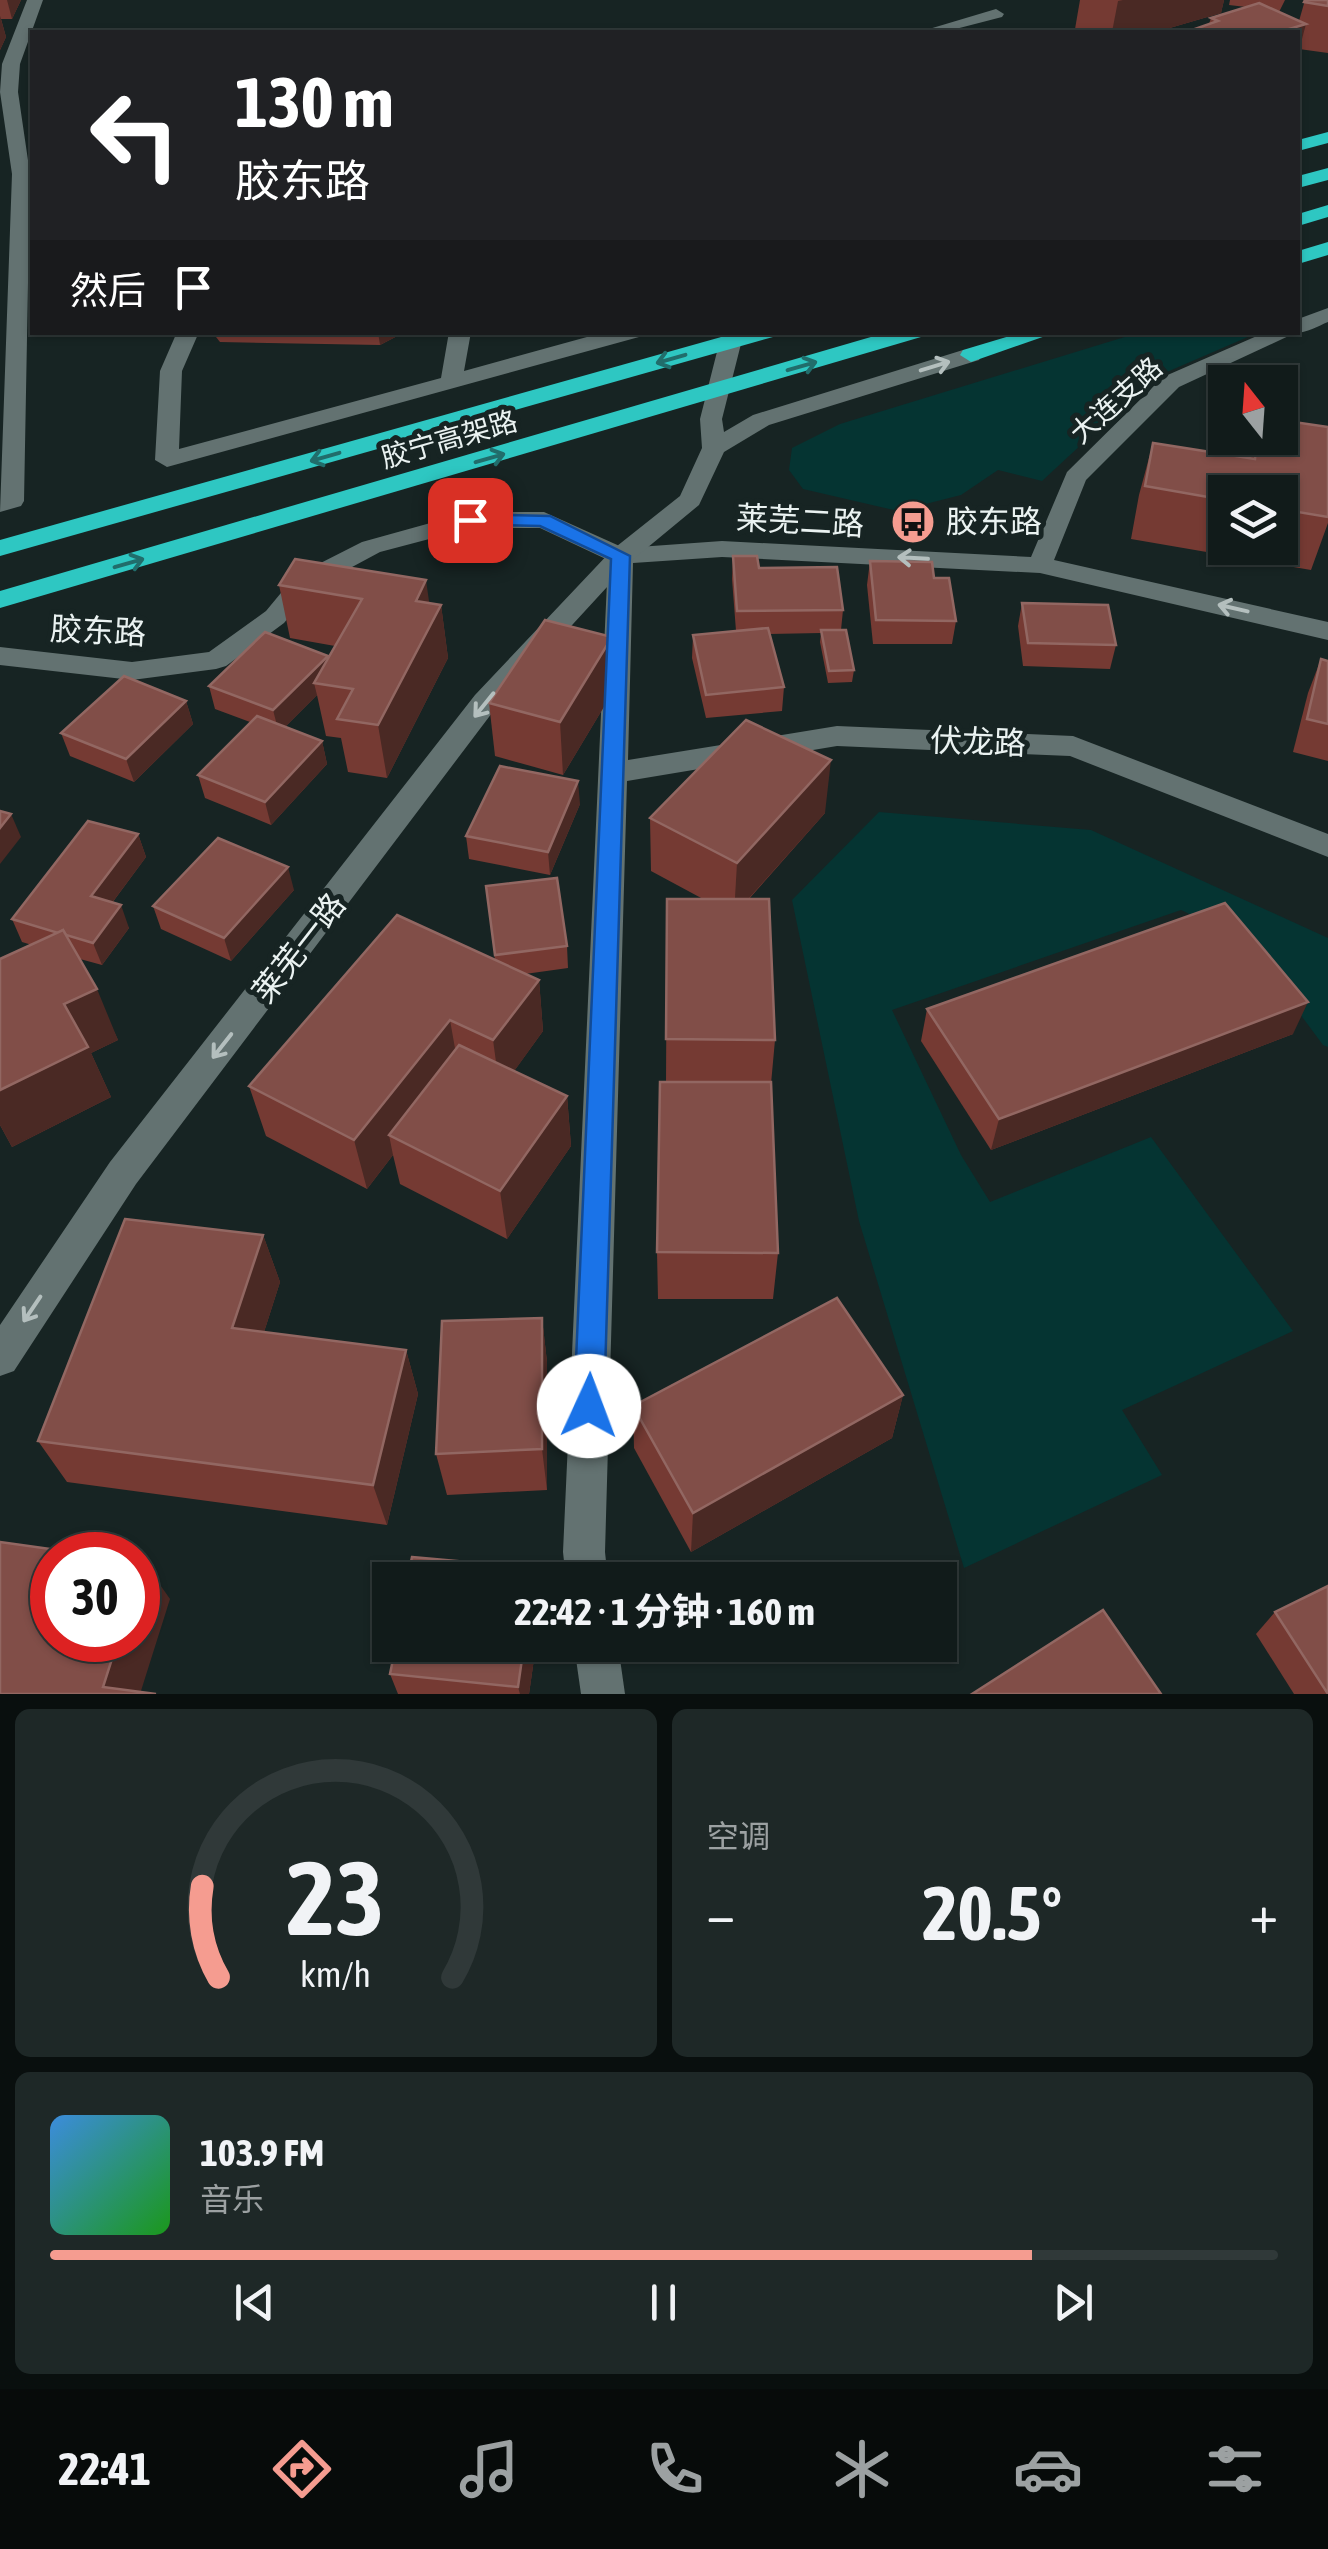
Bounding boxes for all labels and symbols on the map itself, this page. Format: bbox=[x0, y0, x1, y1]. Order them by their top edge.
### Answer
one-way arrow bbox=[656, 351, 687, 369]
street label: 大连支路 bbox=[1064, 351, 1168, 449]
one-way arrow bbox=[785, 356, 817, 374]
one-way arrow bbox=[919, 356, 951, 374]
north arrow bbox=[1208, 365, 1298, 455]
street label: 胶宁高架路 bbox=[377, 404, 521, 474]
one-way arrow bbox=[474, 448, 505, 466]
one-way arrow bbox=[310, 449, 341, 467]
pin bbox=[428, 478, 513, 563]
street label: 莱芜二路 bbox=[735, 499, 865, 542]
bus stop icon: 胶东路 bbox=[890, 499, 936, 545]
place label: 胶东路 bbox=[946, 503, 1042, 540]
one-way arrow bbox=[898, 549, 930, 568]
one-way arrow bbox=[113, 553, 144, 571]
one-way arrow bbox=[1218, 598, 1250, 616]
street label: 胶东路 bbox=[49, 610, 147, 651]
one-way arrow bbox=[473, 691, 495, 717]
street label: 伏龙路 bbox=[929, 721, 1027, 762]
street label: 莱芜一路 bbox=[245, 886, 353, 1010]
one-way arrow bbox=[212, 1032, 233, 1059]
one-way arrow bbox=[22, 1295, 43, 1323]
position arrow bbox=[537, 1354, 641, 1458]
speed limit sign: 30 bbox=[30, 1532, 160, 1662]

